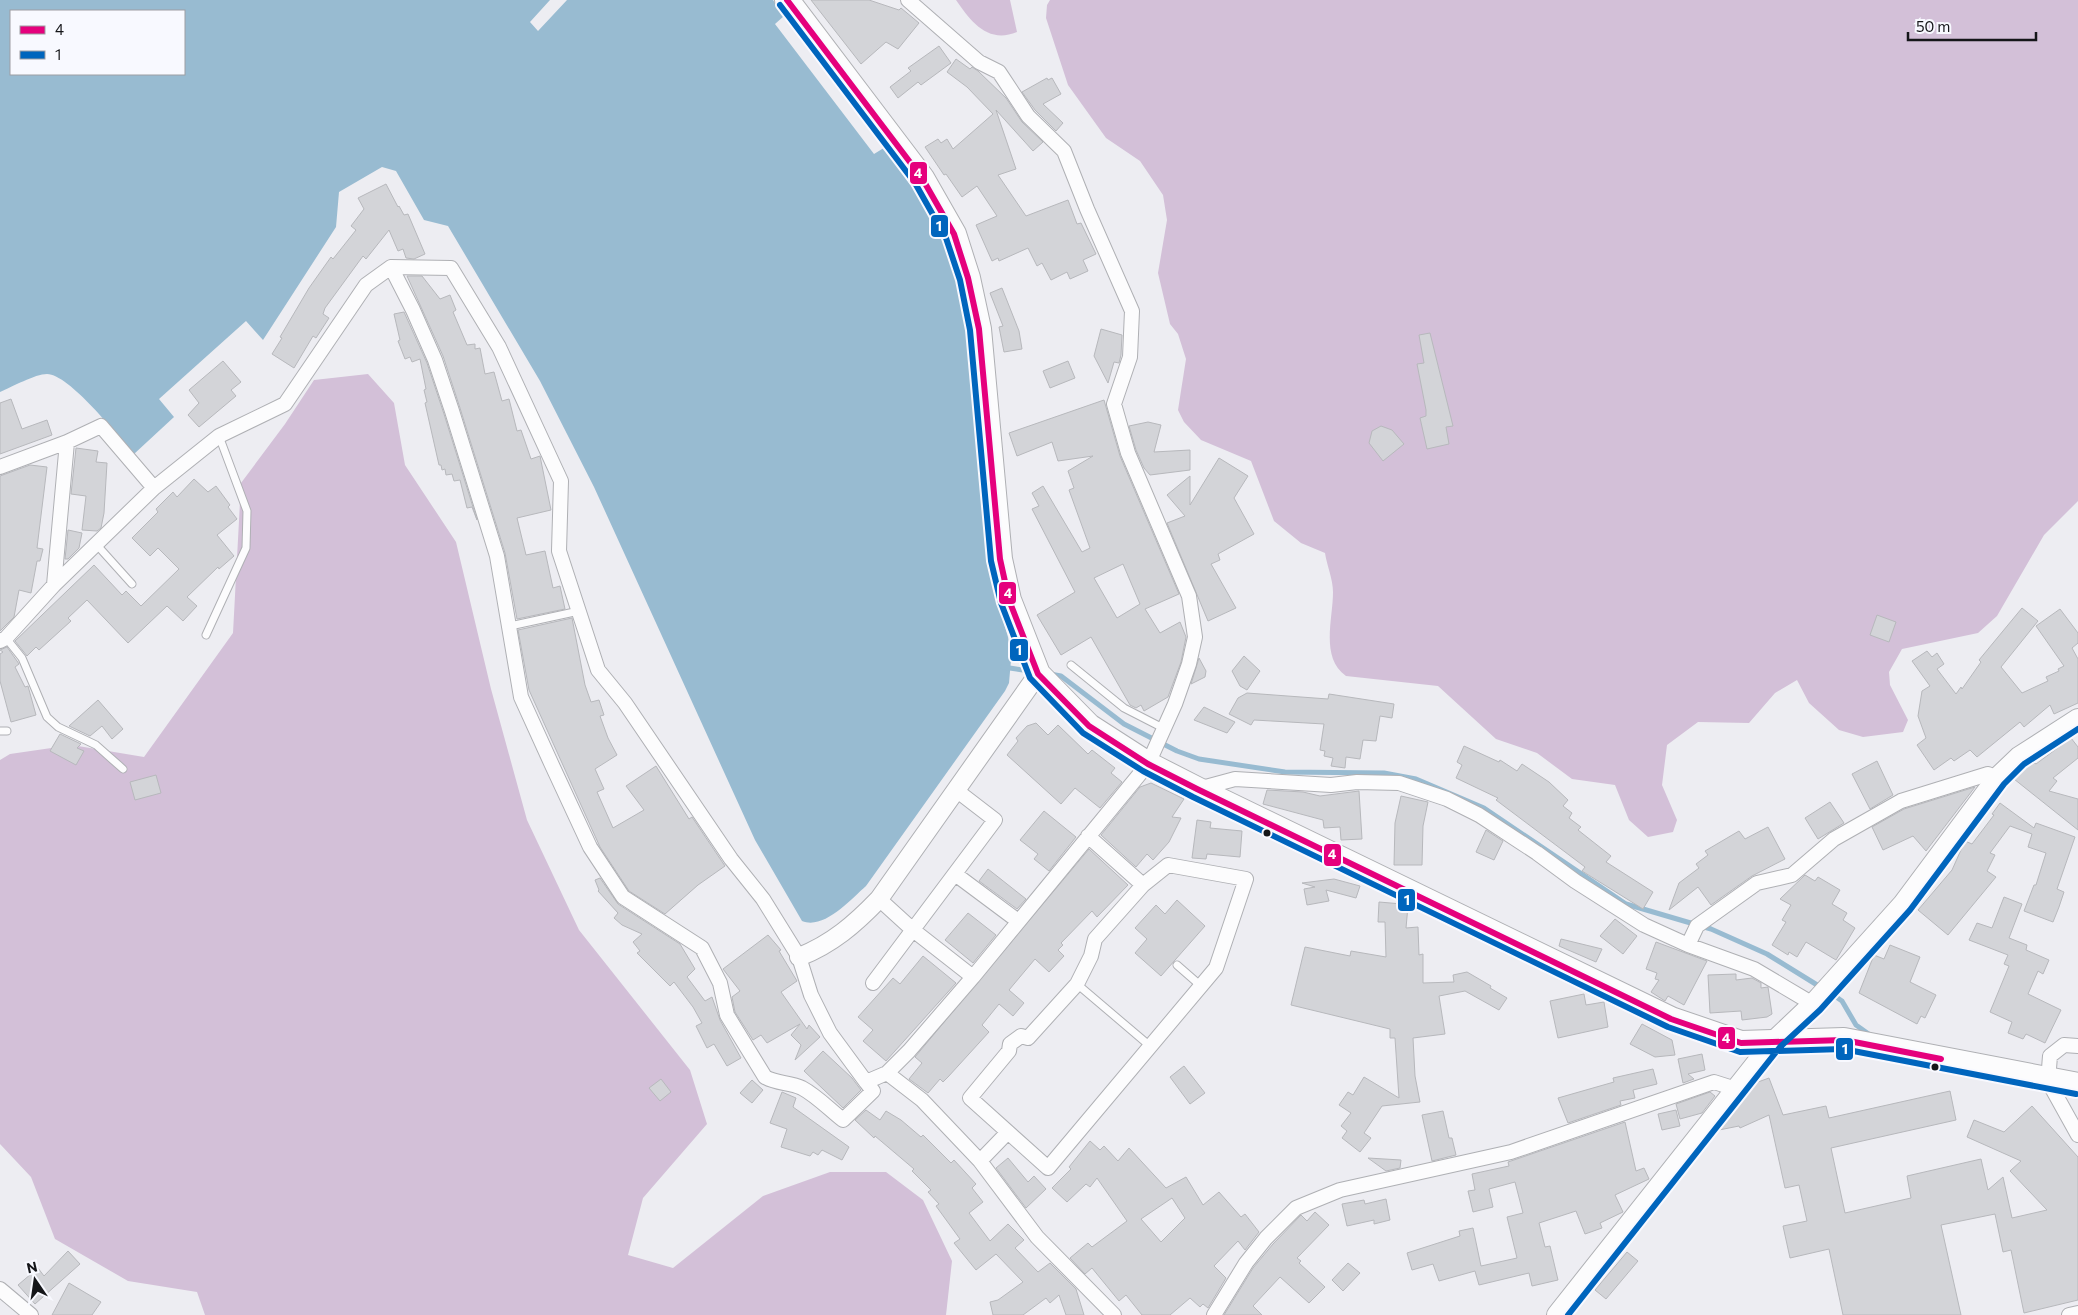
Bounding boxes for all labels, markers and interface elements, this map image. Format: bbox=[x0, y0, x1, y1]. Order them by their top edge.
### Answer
legend bbox=[10, 10, 185, 75]
scale bar bbox=[1908, 10, 2036, 42]
text: 50 m bbox=[1916, 17, 1950, 35]
text: 4 bbox=[55, 20, 64, 38]
text: 1 bbox=[55, 45, 61, 63]
line badge: 4 bbox=[909, 161, 928, 185]
text: 4 bbox=[914, 164, 923, 181]
line badge: 1 bbox=[930, 214, 949, 238]
text: 1 bbox=[936, 217, 942, 234]
line badge: 4 bbox=[998, 581, 1017, 605]
text: 4 bbox=[1004, 584, 1013, 601]
line badge: 1 bbox=[1009, 638, 1029, 662]
text: 1 bbox=[1016, 641, 1022, 658]
unlabelled marker bbox=[1262, 828, 1272, 838]
line badge: 4 bbox=[1323, 843, 1342, 867]
text: 4 bbox=[1328, 845, 1337, 862]
line badge: 1 bbox=[1397, 888, 1416, 912]
text: 1 bbox=[1404, 891, 1410, 908]
line badge: 4 bbox=[1717, 1026, 1736, 1050]
text: 4 bbox=[1722, 1029, 1731, 1046]
line badge: 1 bbox=[1835, 1037, 1854, 1061]
text: 1 bbox=[1842, 1040, 1848, 1057]
unlabelled marker bbox=[1930, 1062, 1940, 1072]
north arrow bbox=[10, 1255, 60, 1305]
text: N bbox=[25, 1257, 39, 1276]

